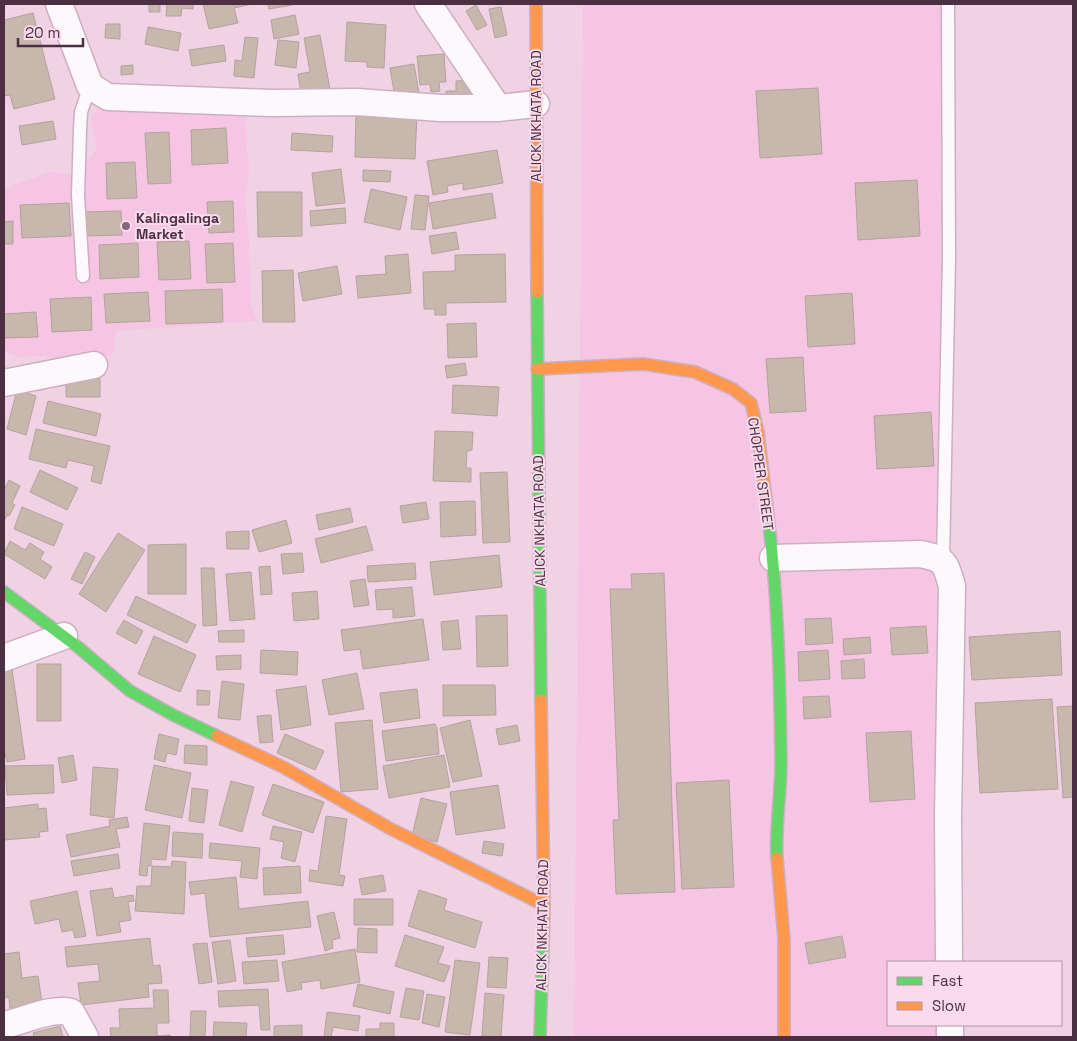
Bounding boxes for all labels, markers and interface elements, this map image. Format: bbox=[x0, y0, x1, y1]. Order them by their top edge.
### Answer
scale bar bbox=[18, 15, 82, 47]
text: 20 m bbox=[25, 23, 60, 42]
street label: ALICK NKHATA ROAD bbox=[527, 50, 545, 182]
place label: Kalingalinga Market bbox=[136, 209, 219, 243]
marker: Kalingalinga Market bbox=[120, 220, 132, 232]
street label: CHOPPER STREET bbox=[744, 416, 778, 532]
street label: ALICK NKHATA ROAD bbox=[529, 455, 549, 587]
street label: ALICK NKHATA ROAD bbox=[532, 859, 552, 991]
legend bbox=[887, 961, 1062, 1026]
text: Fast bbox=[932, 971, 963, 990]
text: Slow bbox=[932, 996, 966, 1015]

